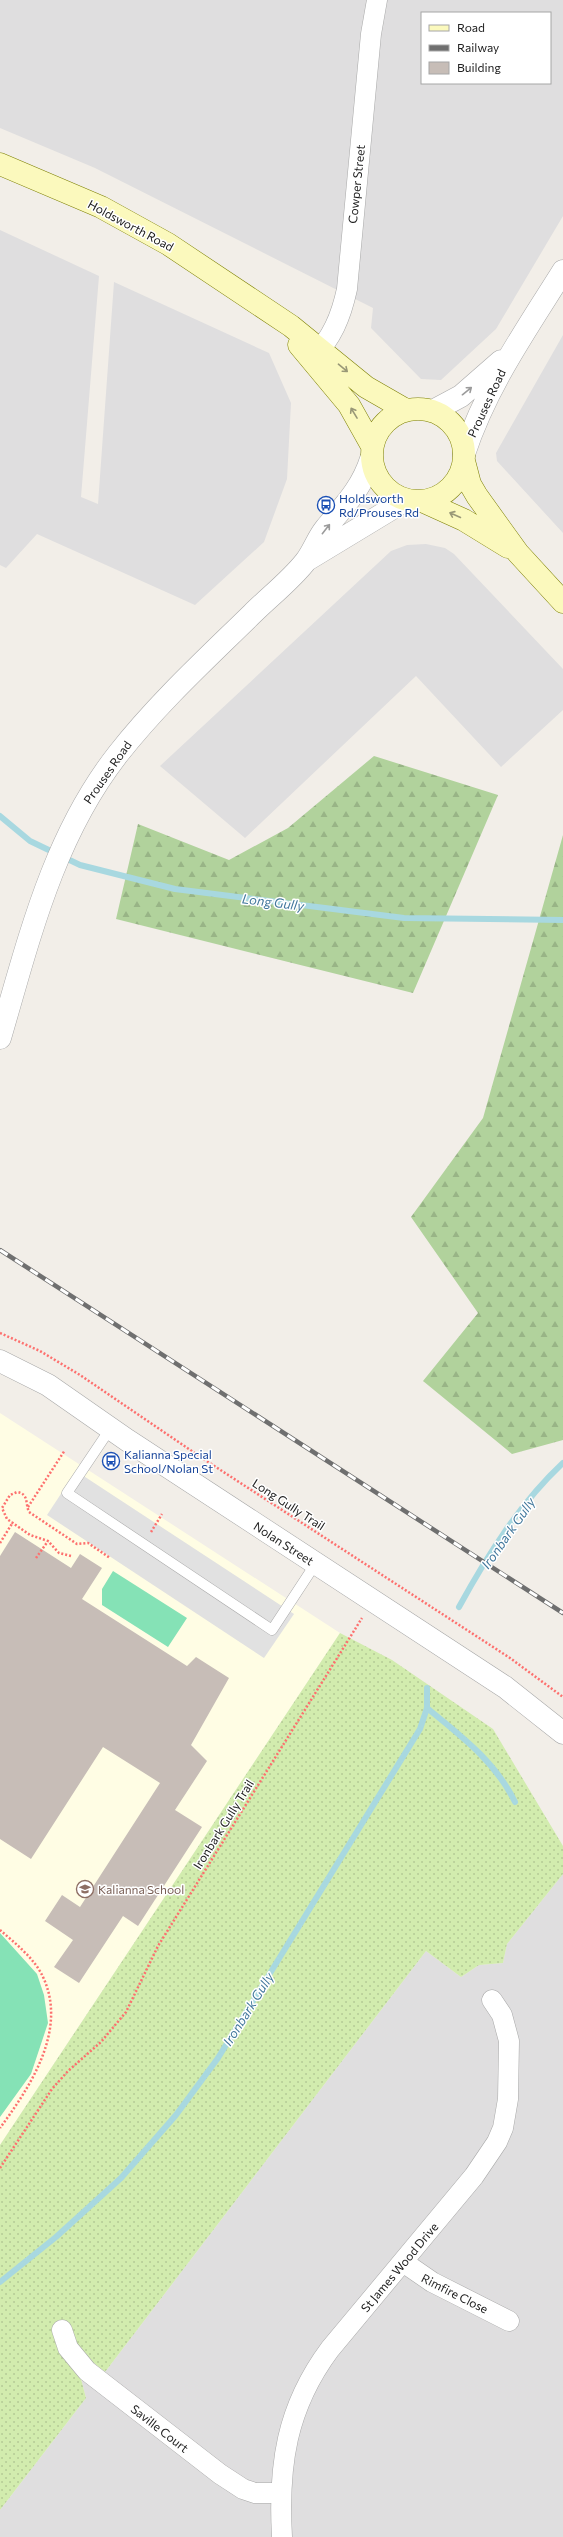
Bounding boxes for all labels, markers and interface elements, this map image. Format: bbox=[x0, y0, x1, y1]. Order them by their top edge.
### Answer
legend bbox=[421, 12, 551, 84]
text: Road bbox=[457, 20, 485, 34]
text: Railway bbox=[457, 40, 499, 54]
text: Building bbox=[457, 60, 501, 74]
street label: Cowper Street bbox=[345, 144, 367, 224]
street label: Holdsworth Road bbox=[86, 197, 176, 254]
one-way arrow bbox=[338, 363, 348, 372]
street label: Prouses Road bbox=[464, 367, 508, 439]
one-way arrow bbox=[461, 387, 472, 395]
one-way arrow bbox=[349, 407, 357, 419]
place label: Holdsworth Rd/Prouses Rd bbox=[339, 491, 419, 519]
bus stop icon: Holdsworth Rd/Prouses Rd bbox=[316, 495, 336, 515]
one-way arrow bbox=[449, 511, 461, 518]
one-way arrow bbox=[322, 524, 330, 535]
street label: Prouses Road bbox=[80, 738, 134, 806]
water label: Long Gully bbox=[241, 890, 306, 914]
place label: Kalianna Special School/Nolan St bbox=[124, 1447, 213, 1475]
bus stop icon: Kalianna Special School/Nolan St bbox=[101, 1451, 121, 1471]
street label: Long Gully Trail bbox=[250, 1475, 328, 1533]
water label: Ironbark Gully bbox=[478, 1493, 539, 1572]
street label: Nolan Street bbox=[251, 1518, 317, 1568]
street label: Ironbark Gully Trail bbox=[190, 1777, 256, 1871]
school or university icon: Kalianna School bbox=[75, 1879, 95, 1899]
place label: Kalianna School bbox=[98, 1882, 184, 1896]
water label: Ironbark Gully bbox=[219, 1968, 277, 2049]
street label: St James Wood Drive bbox=[358, 2219, 441, 2315]
street label: Rimfire Close bbox=[419, 2270, 491, 2316]
street label: Saville Court bbox=[129, 2401, 192, 2455]

